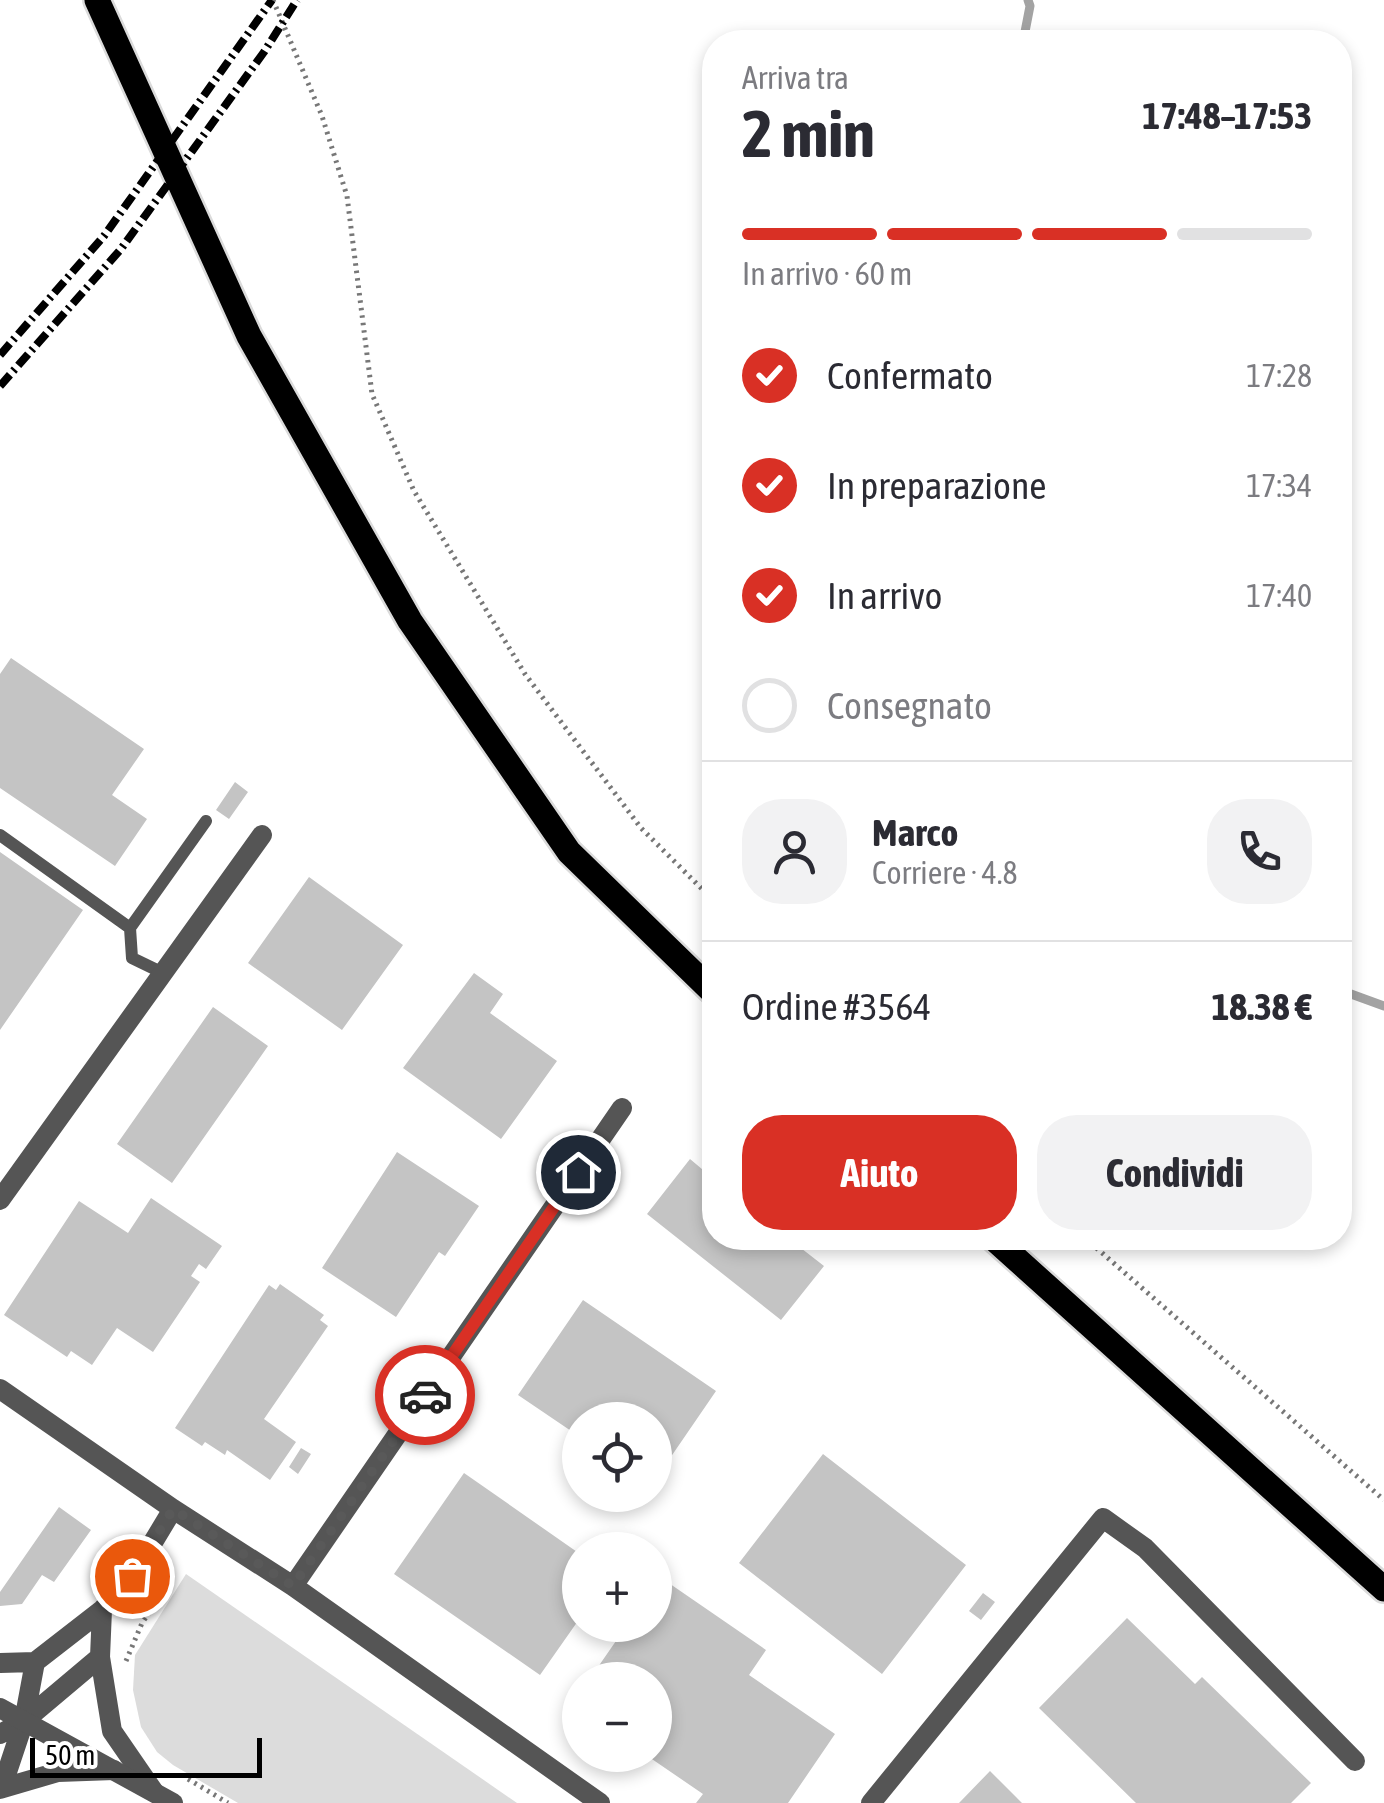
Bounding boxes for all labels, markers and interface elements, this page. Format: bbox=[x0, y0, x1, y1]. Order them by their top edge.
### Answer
text: Arriva tra bbox=[742, 59, 849, 96]
text: 17:48–17:53 bbox=[1142, 94, 1312, 137]
text: 2 min bbox=[742, 96, 875, 171]
text: In arrivo · 60 m bbox=[742, 255, 912, 292]
icon: check bbox=[742, 348, 797, 403]
text: Confermato bbox=[827, 354, 993, 397]
text: 17:28 bbox=[1246, 357, 1312, 394]
icon: check bbox=[742, 458, 797, 513]
text: In preparazione bbox=[827, 464, 1047, 507]
text: 17:34 bbox=[1246, 467, 1312, 504]
icon: check bbox=[742, 568, 797, 623]
text: In arrivo bbox=[827, 574, 942, 617]
text: 17:40 bbox=[1246, 577, 1312, 614]
text: Consegnato bbox=[827, 684, 992, 727]
button: person bbox=[742, 799, 847, 904]
button: phone bbox=[1207, 799, 1312, 904]
text: Marco bbox=[872, 811, 958, 854]
text: Corriere · 4.8 bbox=[872, 854, 1018, 891]
text: Ordine #3564 bbox=[742, 985, 931, 1028]
text: 18.38 € bbox=[1211, 985, 1312, 1028]
button: Aiuto bbox=[742, 1115, 1017, 1230]
button: Condividi bbox=[1037, 1115, 1312, 1230]
pin bbox=[536, 1130, 621, 1215]
icon: home bbox=[551, 1145, 606, 1200]
courier bbox=[375, 1345, 475, 1445]
icon: car bbox=[398, 1368, 453, 1423]
map controls bbox=[562, 1402, 672, 1772]
button: locate bbox=[562, 1402, 672, 1512]
button: + bbox=[562, 1532, 672, 1642]
pin bbox=[90, 1534, 175, 1619]
icon: bag bbox=[105, 1549, 160, 1604]
button: − bbox=[562, 1662, 672, 1772]
scale bar bbox=[30, 1733, 262, 1778]
text: 50 m bbox=[45, 1739, 95, 1771]

